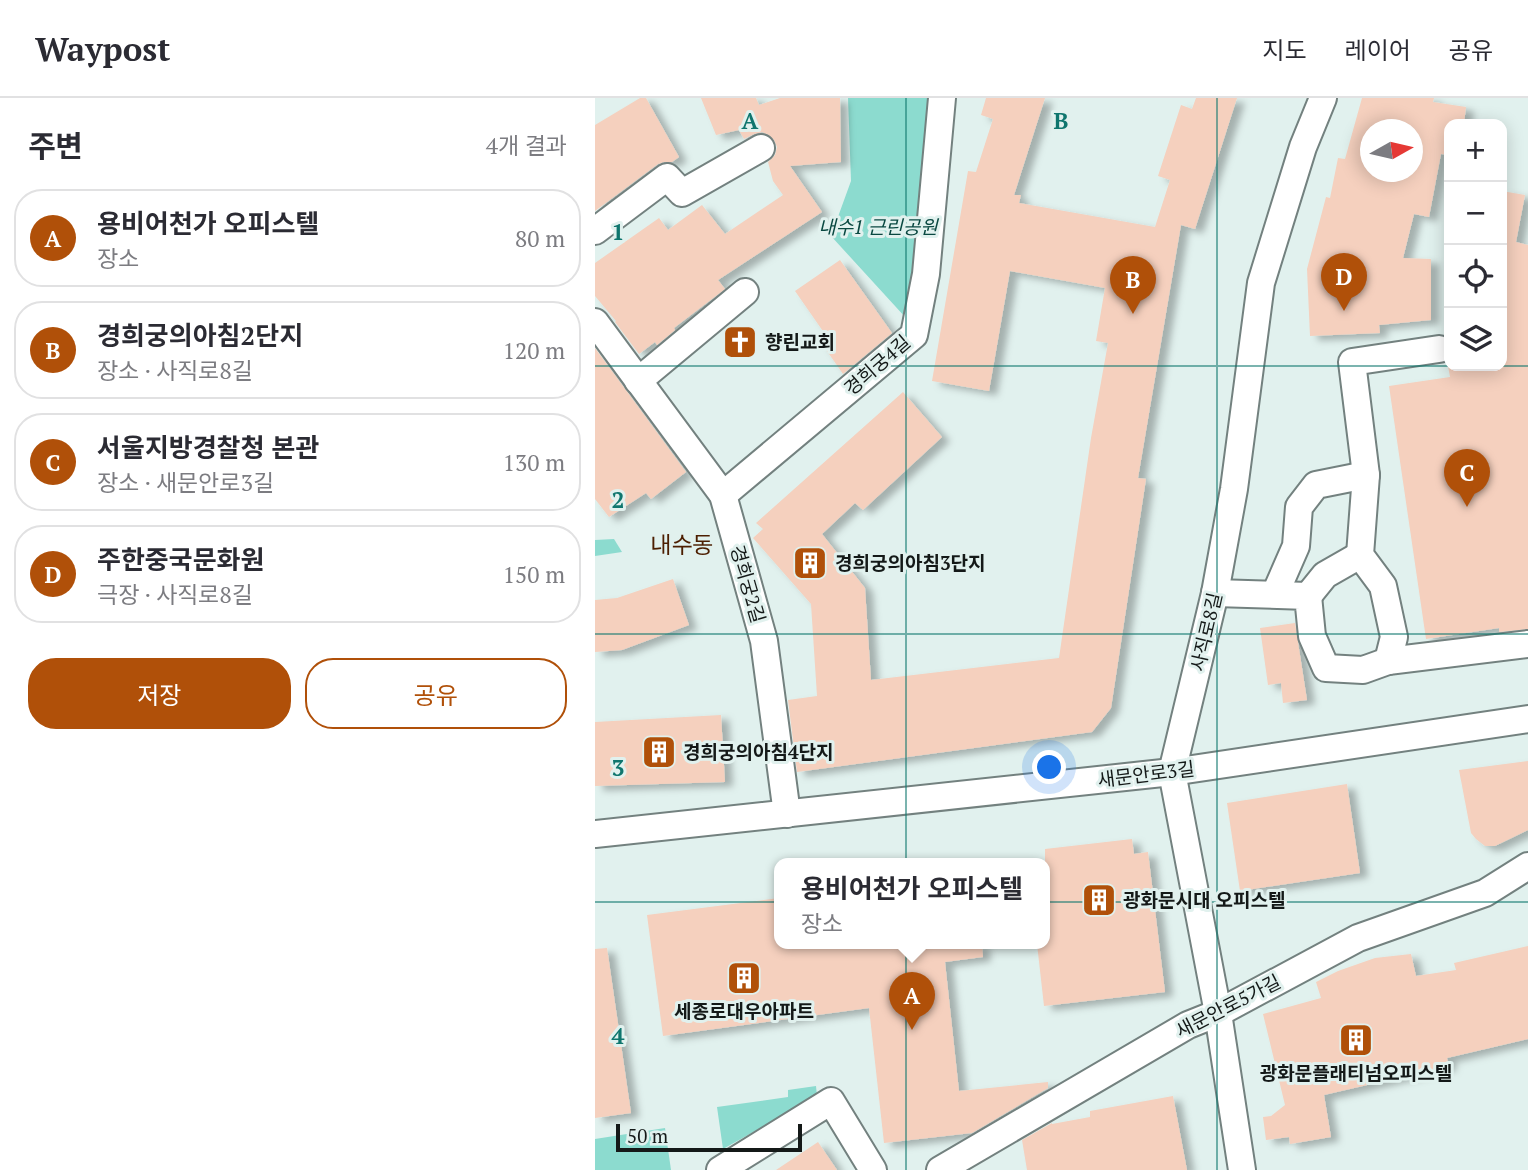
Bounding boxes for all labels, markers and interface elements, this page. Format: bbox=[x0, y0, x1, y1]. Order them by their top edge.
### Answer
text: Waypost bbox=[35, 27, 170, 70]
text: 지도 bbox=[1262, 34, 1307, 66]
text: 레이어 bbox=[1345, 34, 1411, 66]
text: 공유 bbox=[1449, 34, 1493, 66]
text: A bbox=[742, 105, 759, 136]
text: B bbox=[1054, 105, 1069, 136]
north arrow bbox=[1360, 119, 1423, 182]
map controls bbox=[1444, 119, 1507, 371]
button: + bbox=[1444, 119, 1507, 182]
text: 주변 bbox=[28, 126, 83, 166]
text: 4개 결과 bbox=[486, 130, 567, 161]
button: − bbox=[1444, 182, 1507, 245]
text: 용비어천가 오피스텔 bbox=[97, 206, 319, 240]
park label: 내수1 근린공원 bbox=[818, 214, 939, 239]
text: 1 bbox=[612, 216, 625, 247]
text: A bbox=[45, 223, 61, 254]
text: 80 m bbox=[515, 223, 565, 254]
text: 장소 bbox=[97, 243, 139, 274]
button: locate bbox=[1444, 245, 1507, 308]
pin: D bbox=[1321, 253, 1367, 311]
pin: B bbox=[1110, 256, 1156, 314]
button: layers bbox=[1444, 308, 1507, 371]
text: 경희궁의아침2단지 bbox=[97, 318, 303, 352]
church icon: 향린교회 bbox=[721, 323, 759, 361]
place label: 향린교회 bbox=[765, 329, 835, 354]
street label: 경희궁4길 bbox=[838, 329, 915, 400]
text: B bbox=[46, 335, 60, 366]
text: 120 m bbox=[503, 335, 565, 366]
text: 장소 · 사직로8길 bbox=[97, 355, 253, 386]
text: 서울지방경찰청 본관 bbox=[97, 430, 319, 464]
text: C bbox=[46, 447, 61, 478]
text: 130 m bbox=[503, 447, 565, 478]
pin: C bbox=[1444, 449, 1490, 507]
text: 장소 · 새문안로3길 bbox=[97, 467, 274, 498]
text: 2 bbox=[612, 484, 625, 515]
district label: 내수동 bbox=[650, 529, 714, 560]
text: 주한중국문화원 bbox=[97, 542, 264, 576]
street label: 경희궁2길 bbox=[725, 542, 772, 626]
building icon: 경희궁의아침3단지 bbox=[791, 544, 829, 582]
place label: 경희궁의아침3단지 bbox=[835, 550, 986, 575]
text: D bbox=[45, 559, 61, 590]
text: 150 m bbox=[503, 559, 565, 590]
text: 극장 · 사직로8길 bbox=[97, 579, 253, 610]
street label: 사직로8길 bbox=[1184, 590, 1227, 674]
button: 저장 bbox=[28, 658, 291, 729]
button: 공유 bbox=[305, 658, 567, 729]
building icon: 경희궁의아침4단지 bbox=[640, 733, 678, 771]
place label: 경희궁의아침4단지 bbox=[683, 739, 834, 764]
your location bbox=[1032, 750, 1066, 784]
text: 3 bbox=[612, 752, 625, 783]
street label: 새문안로3길 bbox=[1096, 755, 1196, 792]
popup bbox=[774, 858, 1050, 949]
text: 용비어천가 오피스텔 bbox=[801, 871, 1023, 905]
building icon: 광화문시대 오피스텔 bbox=[1080, 881, 1118, 919]
place label: 광화문시대 오피스텔 bbox=[1123, 887, 1285, 912]
text: 장소 bbox=[801, 908, 843, 939]
building icon: 세종로대우아파트 bbox=[725, 959, 763, 997]
street label: 새문안로5가길 bbox=[1171, 968, 1285, 1043]
pin: A bbox=[889, 972, 935, 1030]
place label: 세종로대우아파트 bbox=[674, 998, 814, 1023]
text: 4 bbox=[612, 1020, 625, 1051]
building icon: 광화문플래티넘오피스텔 bbox=[1337, 1021, 1375, 1059]
place label: 광화문플래티넘오피스텔 bbox=[1260, 1060, 1452, 1085]
scale bar bbox=[616, 1121, 801, 1153]
text: 50 m bbox=[627, 1123, 668, 1148]

